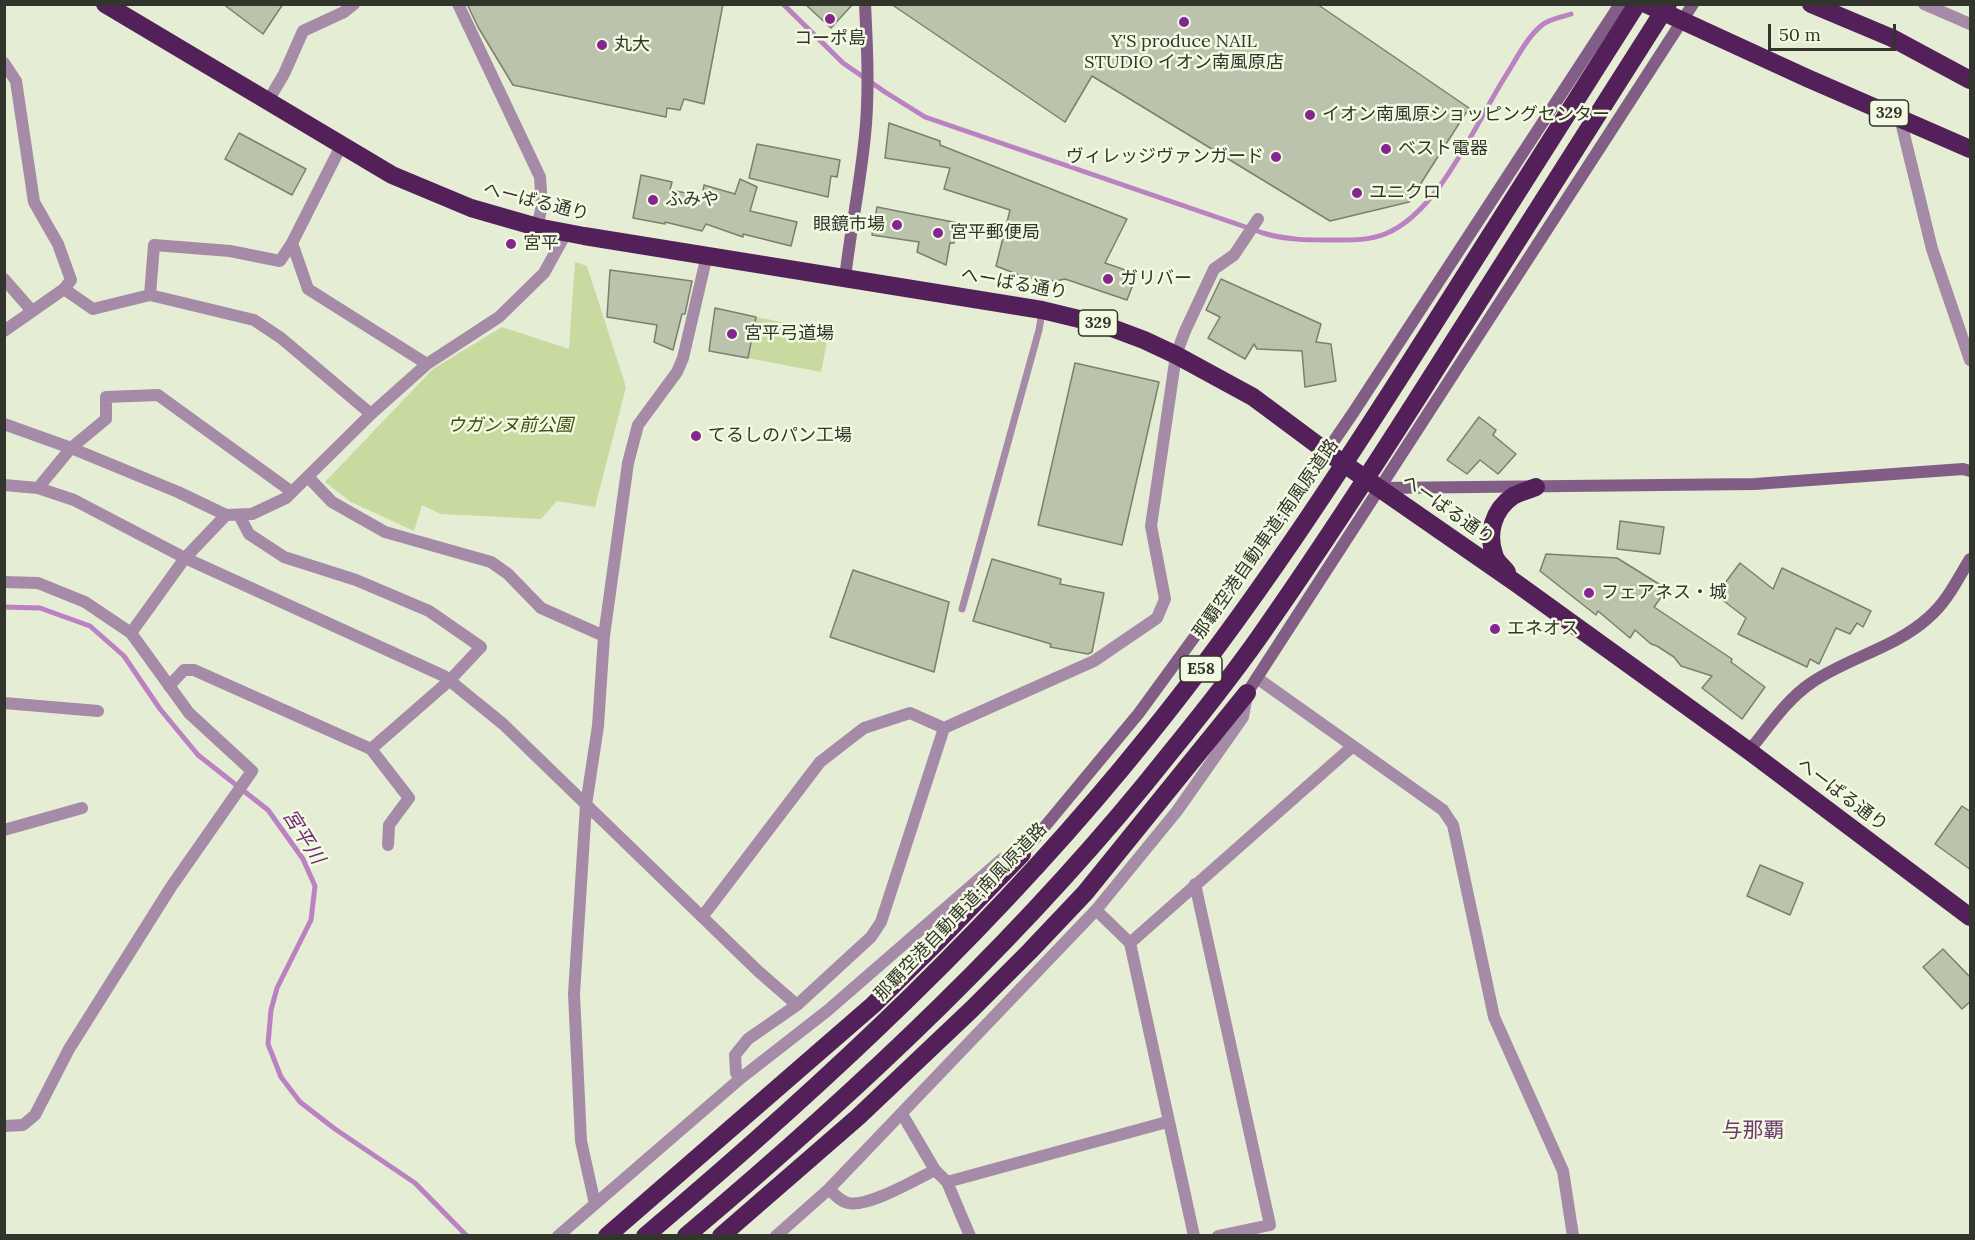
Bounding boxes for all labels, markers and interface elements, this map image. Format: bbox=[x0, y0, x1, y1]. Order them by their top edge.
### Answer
marker: コーポ島 bbox=[823, 12, 837, 26]
scale bar bbox=[1771, 12, 1898, 50]
marker: Y'S produce NAIL STUDIO イオン南風原店 bbox=[1177, 15, 1191, 29]
text: 50 m bbox=[1779, 23, 1821, 46]
place label: コーポ島 bbox=[794, 28, 866, 50]
place label: Y'S produce NAIL STUDIO イオン南風原店 bbox=[1084, 31, 1284, 74]
place label: 丸大 bbox=[614, 34, 650, 56]
marker: 丸大 bbox=[595, 38, 609, 52]
road number: 329 bbox=[1870, 100, 1908, 126]
place label: イオン南風原ショッピングセンター bbox=[1322, 104, 1610, 126]
marker: イオン南風原ショッピングセンター bbox=[1303, 108, 1317, 122]
place label: ベスト電器 bbox=[1398, 138, 1488, 160]
marker: ベスト電器 bbox=[1379, 142, 1393, 156]
place label: ヴィレッジヴァンガード bbox=[1066, 146, 1264, 168]
marker: ヴィレッジヴァンガード bbox=[1269, 150, 1283, 164]
street label: へーばる通り bbox=[481, 178, 591, 226]
place label: ユニクロ bbox=[1369, 182, 1441, 204]
marker: ユニクロ bbox=[1350, 186, 1364, 200]
place label: ふみや bbox=[665, 189, 719, 211]
marker: ふみや bbox=[646, 193, 660, 207]
place label: 眼鏡市場 bbox=[813, 214, 885, 236]
marker: 眼鏡市場 bbox=[890, 218, 904, 232]
place label: 宮平郵便局 bbox=[950, 222, 1040, 244]
marker: 宮平郵便局 bbox=[931, 226, 945, 240]
place label: 宮平 bbox=[523, 233, 559, 255]
marker: 宮平 bbox=[504, 237, 518, 251]
street label: へーばる通り bbox=[959, 264, 1069, 304]
place label: ガリバー bbox=[1120, 268, 1192, 290]
marker: ガリバー bbox=[1101, 272, 1115, 286]
road number: 329 bbox=[1078, 310, 1118, 336]
place label: 宮平弓道場 bbox=[744, 323, 834, 345]
marker: 宮平弓道場 bbox=[725, 327, 739, 341]
park label: ウガンヌ前公園 bbox=[447, 415, 573, 437]
place label: てるしのパン工場 bbox=[708, 425, 852, 447]
marker: てるしのパン工場 bbox=[689, 429, 703, 443]
street label: 那覇空港自動車道;南風原道路 bbox=[1189, 435, 1343, 643]
street label: へーばる通り bbox=[1398, 470, 1498, 550]
place label: フェアネス・城 bbox=[1601, 582, 1727, 604]
marker: フェアネス・城 bbox=[1582, 586, 1596, 600]
place label: エネオス bbox=[1507, 618, 1579, 640]
marker: エネオス bbox=[1488, 622, 1502, 636]
road number: E58 bbox=[1180, 656, 1222, 682]
street label: へーばる通り bbox=[1792, 754, 1892, 836]
water label: 宮平川 bbox=[277, 805, 329, 869]
street label: 那覇空港自動車道;南風原道路 bbox=[870, 819, 1052, 1005]
district label: 与那覇 bbox=[1722, 1118, 1784, 1144]

